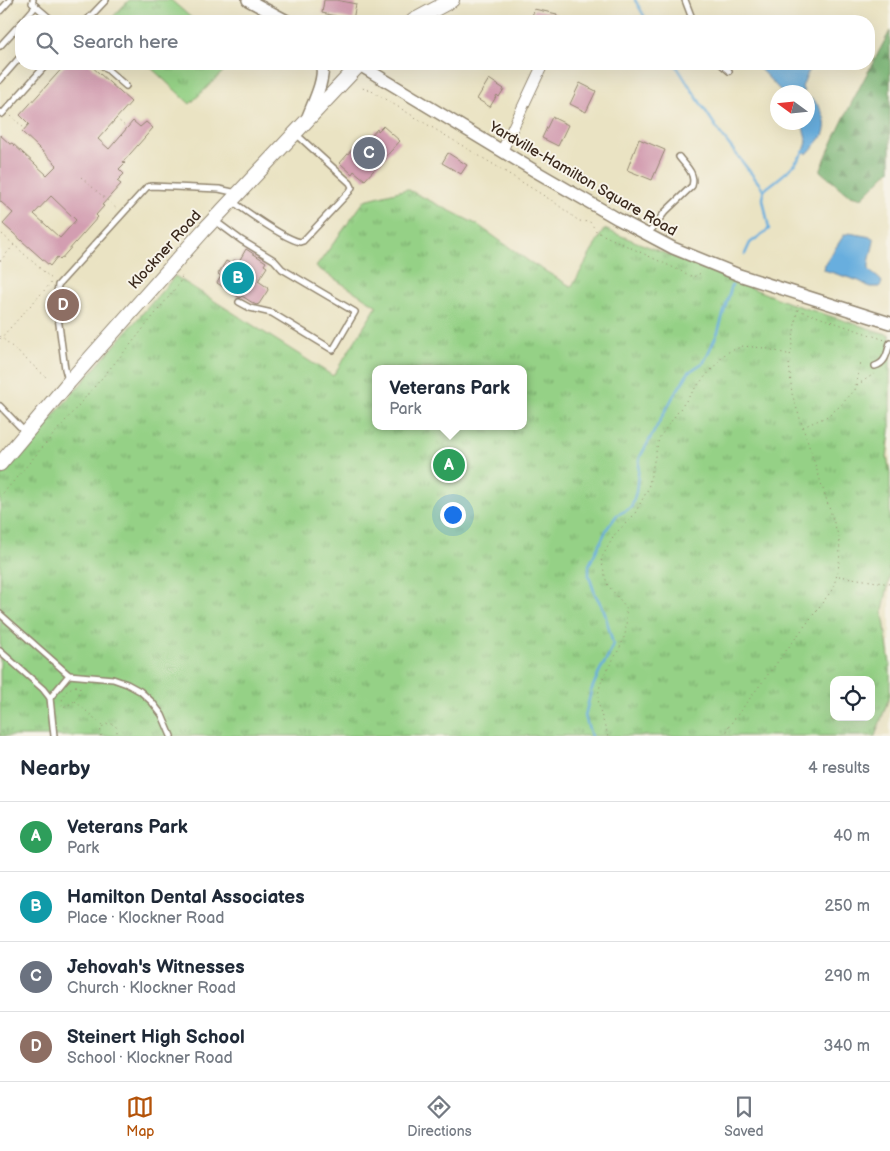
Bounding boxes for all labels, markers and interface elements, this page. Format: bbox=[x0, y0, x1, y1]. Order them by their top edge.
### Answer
search box bbox=[15, 15, 875, 70]
icon: search bbox=[33, 29, 61, 57]
text: Search here bbox=[73, 31, 178, 54]
north arrow bbox=[770, 85, 815, 130]
street label: Yardville-Hamilton Square Road bbox=[485, 117, 680, 241]
pin: C bbox=[353, 134, 385, 172]
street label: Klockner Road bbox=[125, 207, 205, 293]
pin: B bbox=[222, 259, 254, 297]
pin: D bbox=[47, 286, 79, 324]
popup bbox=[372, 365, 527, 430]
text: Veterans Park bbox=[389, 377, 510, 400]
text: Park bbox=[389, 400, 421, 419]
pin: A bbox=[433, 446, 465, 484]
your location bbox=[440, 502, 466, 528]
map controls bbox=[830, 676, 875, 721]
button: locate bbox=[830, 676, 875, 721]
text: Nearby bbox=[20, 756, 90, 781]
text: 4 results bbox=[808, 759, 870, 778]
text: Veterans Park bbox=[67, 816, 188, 839]
text: A bbox=[31, 827, 41, 846]
text: 40 m bbox=[833, 827, 870, 846]
text: Park bbox=[67, 839, 99, 858]
text: Hamilton Dental Associates bbox=[67, 886, 305, 909]
text: B bbox=[30, 897, 42, 916]
text: 250 m bbox=[824, 897, 870, 916]
text: Place · Klockner Road bbox=[67, 909, 225, 928]
text: Jehovah's Witnesses bbox=[67, 956, 245, 979]
text: C bbox=[30, 967, 42, 986]
text: 290 m bbox=[824, 967, 870, 986]
text: Church · Klockner Road bbox=[67, 979, 236, 998]
text: Steinert High School bbox=[67, 1026, 245, 1049]
text: D bbox=[30, 1037, 42, 1056]
text: 340 m bbox=[823, 1037, 870, 1056]
text: School · Klockner Road bbox=[67, 1049, 233, 1068]
tab: Map bbox=[126, 1093, 155, 1140]
tab: Directions bbox=[407, 1093, 472, 1140]
tab: Saved bbox=[724, 1093, 764, 1140]

